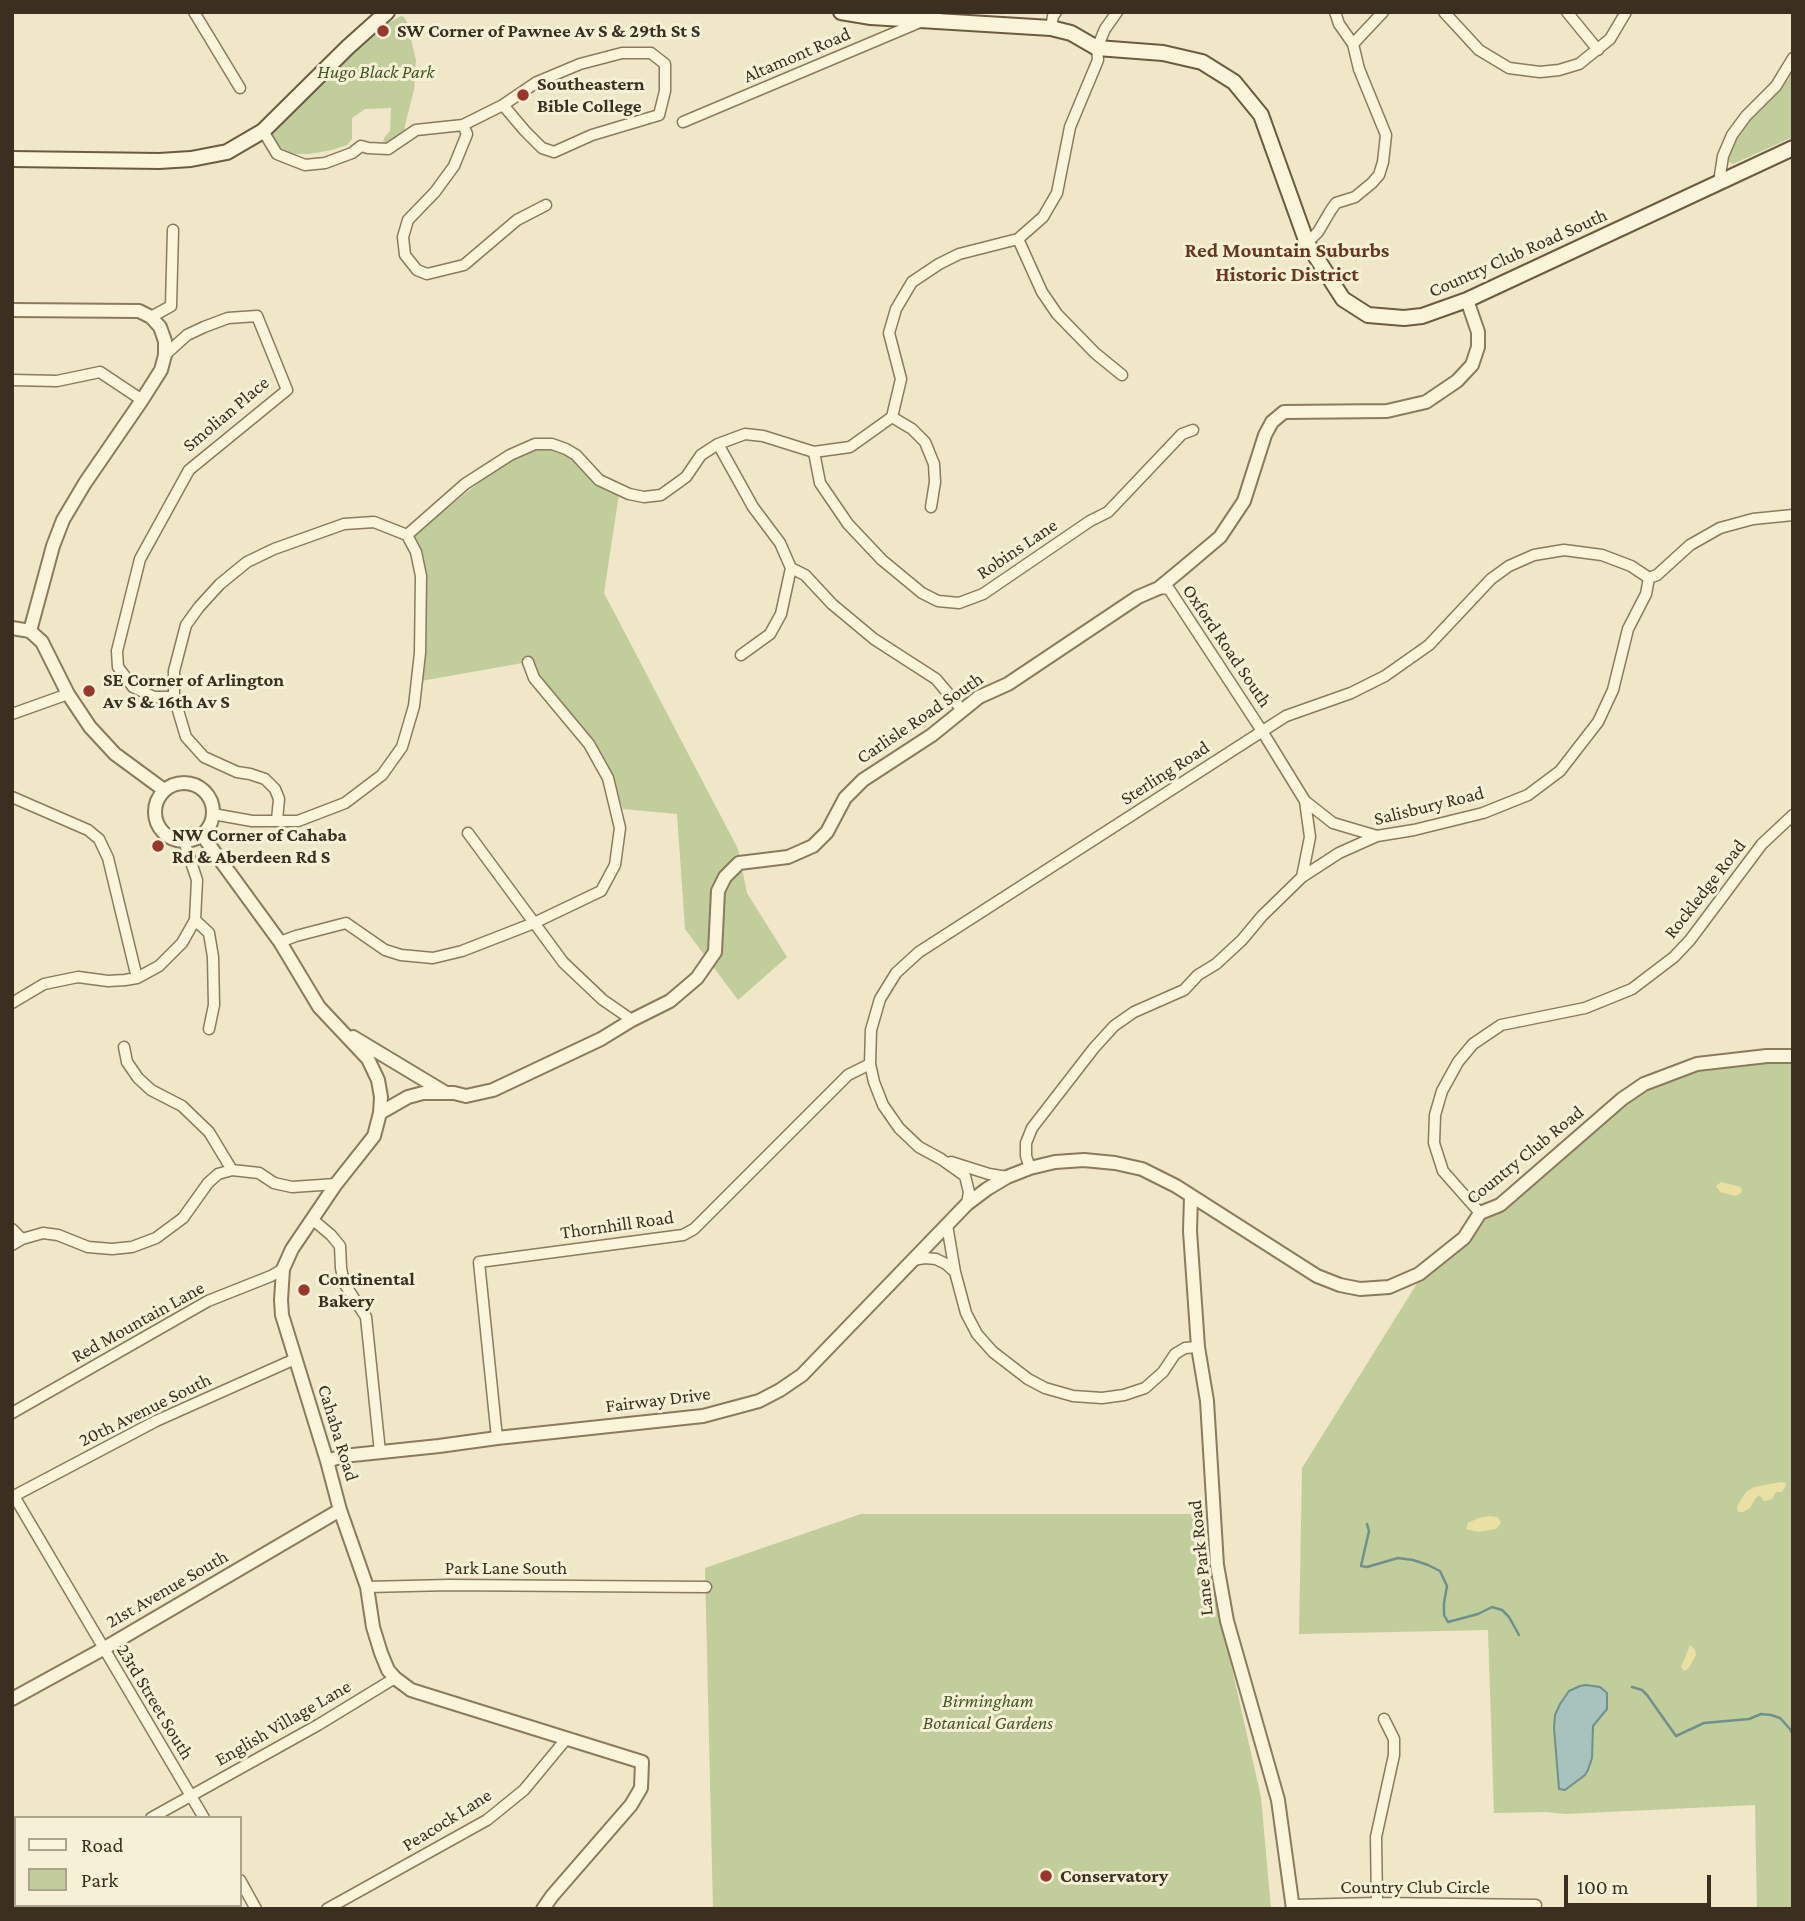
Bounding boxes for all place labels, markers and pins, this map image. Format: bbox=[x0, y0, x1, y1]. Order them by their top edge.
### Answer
place label: SW Corner of Pawnee Av S & 29th St S bbox=[397, 20, 700, 42]
marker: SW Corner of Pawnee Av S & 29th St S bbox=[375, 23, 391, 39]
place label: Southeastern Bible College bbox=[537, 73, 645, 117]
marker: Southeastern Bible College bbox=[515, 87, 531, 103]
place label: SE Corner of Arlington Av S & 16th Av S bbox=[103, 669, 284, 713]
marker: SE Corner of Arlington Av S & 16th Av S bbox=[81, 683, 97, 699]
place label: NW Corner of Cahaba Rd & Aberdeen Rd S bbox=[172, 824, 347, 868]
marker: NW Corner of Cahaba Rd & Aberdeen Rd S bbox=[150, 838, 166, 854]
place label: Continental Bakery bbox=[318, 1268, 415, 1312]
marker: Continental Bakery bbox=[296, 1282, 312, 1298]
place label: Conservatory bbox=[1060, 1865, 1168, 1887]
marker: Conservatory bbox=[1038, 1868, 1054, 1884]

